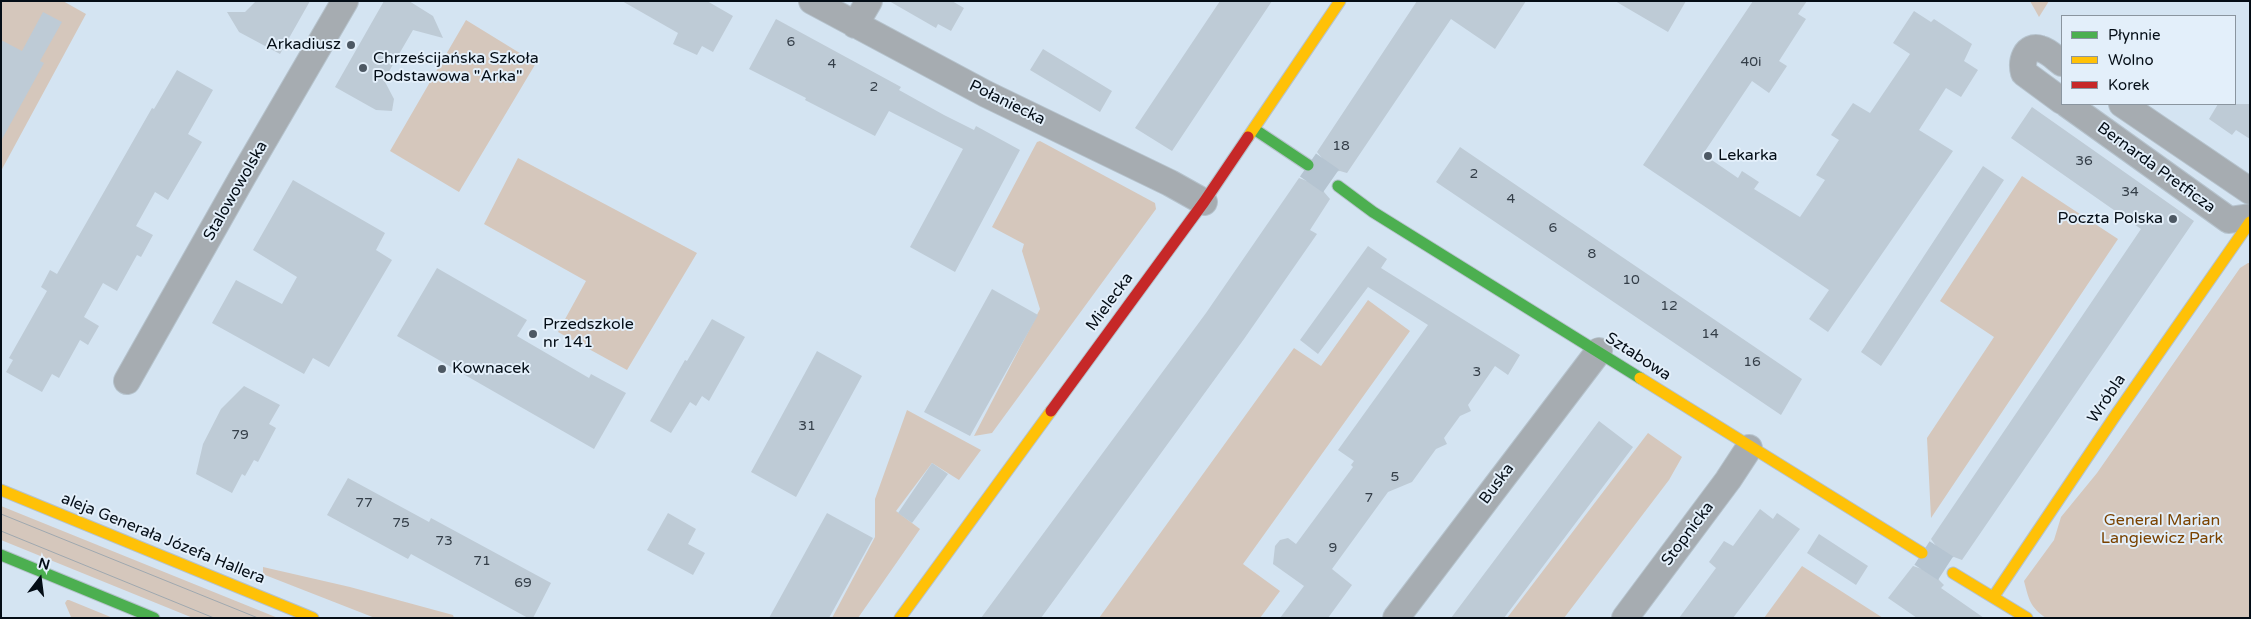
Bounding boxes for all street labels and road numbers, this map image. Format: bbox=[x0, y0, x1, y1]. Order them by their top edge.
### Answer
street label: Połaniecka bbox=[966, 76, 1048, 130]
street label: Bernarda Pretficza bbox=[2093, 119, 2219, 217]
street label: Stalowowolska bbox=[200, 138, 272, 244]
street label: Mielecka bbox=[1082, 269, 1138, 335]
street label: Sztabowa bbox=[1602, 329, 1674, 385]
street label: Wróbla bbox=[2084, 371, 2130, 427]
street label: Buska bbox=[1476, 460, 1518, 508]
street label: aleja Generała Józefa Hallera bbox=[58, 489, 268, 589]
street label: Stopnicka bbox=[1658, 498, 1718, 570]

